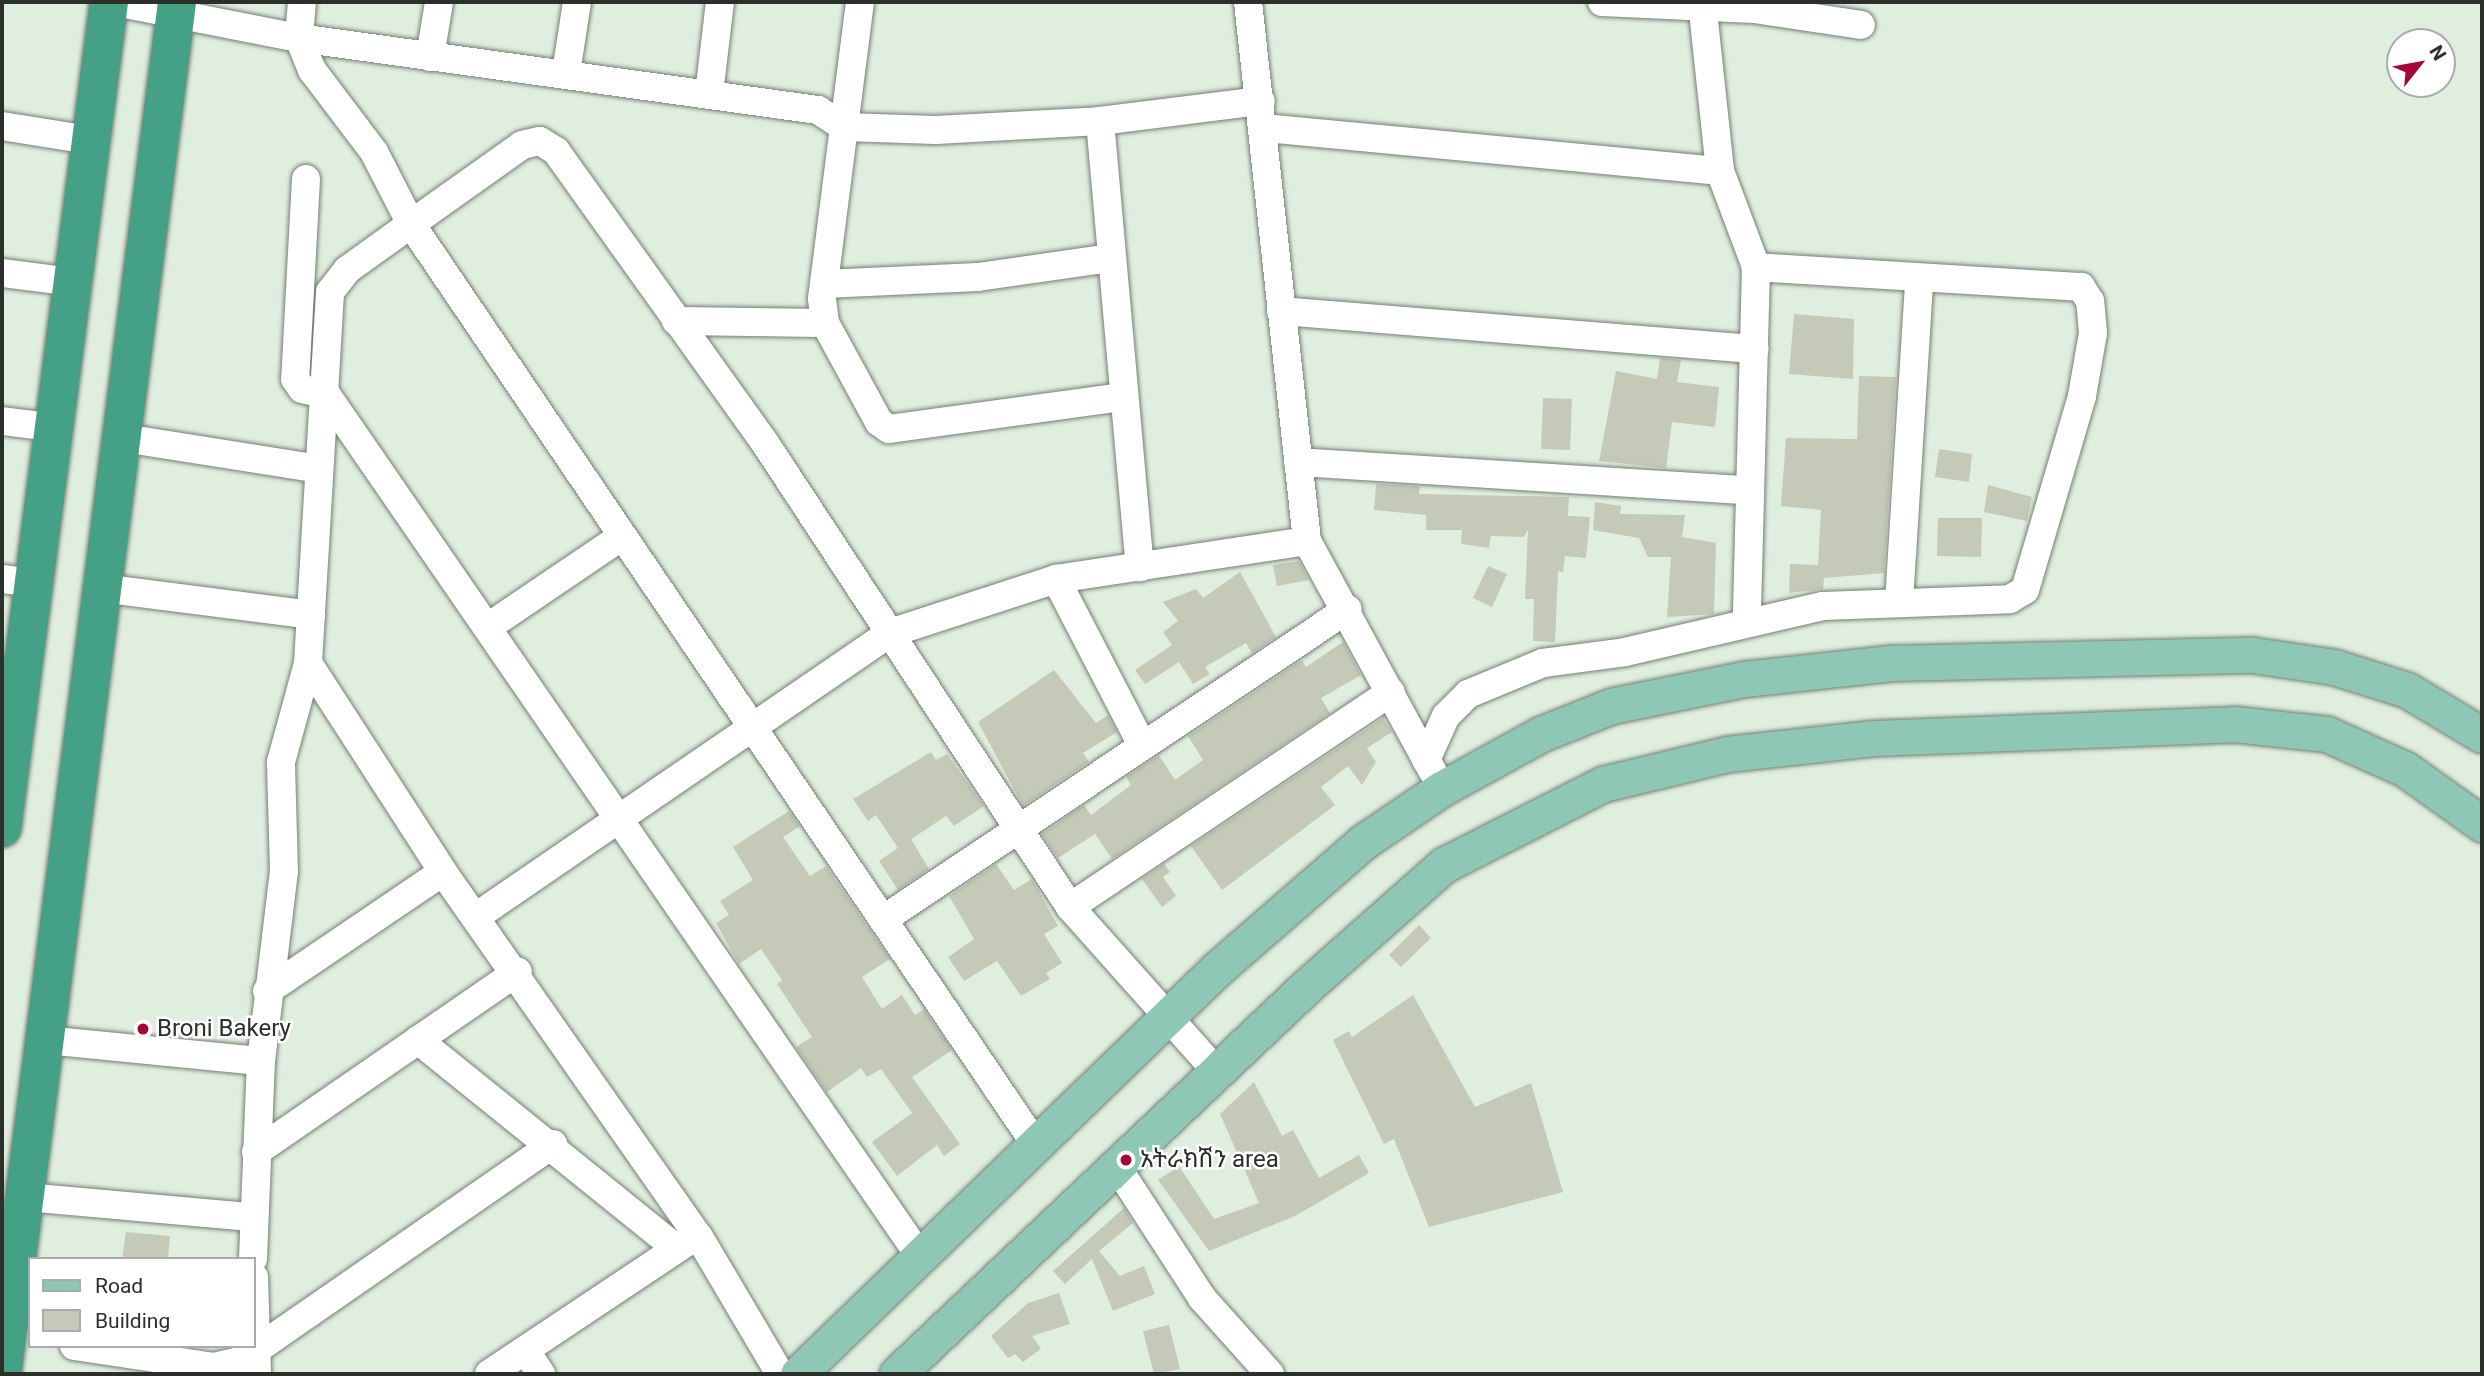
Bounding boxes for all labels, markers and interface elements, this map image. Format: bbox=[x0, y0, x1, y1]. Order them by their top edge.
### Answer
north arrow bbox=[2386, 28, 2456, 98]
text: N bbox=[2424, 41, 2451, 65]
place label: Broni Bakery bbox=[157, 1015, 291, 1043]
marker: Broni Bakery bbox=[135, 1021, 151, 1037]
place label: አትራክሽን area bbox=[1140, 1146, 1279, 1174]
marker: አትራክሽን area bbox=[1118, 1152, 1134, 1168]
legend bbox=[28, 1257, 256, 1348]
text: Road bbox=[95, 1274, 143, 1298]
text: Building bbox=[95, 1309, 170, 1333]

